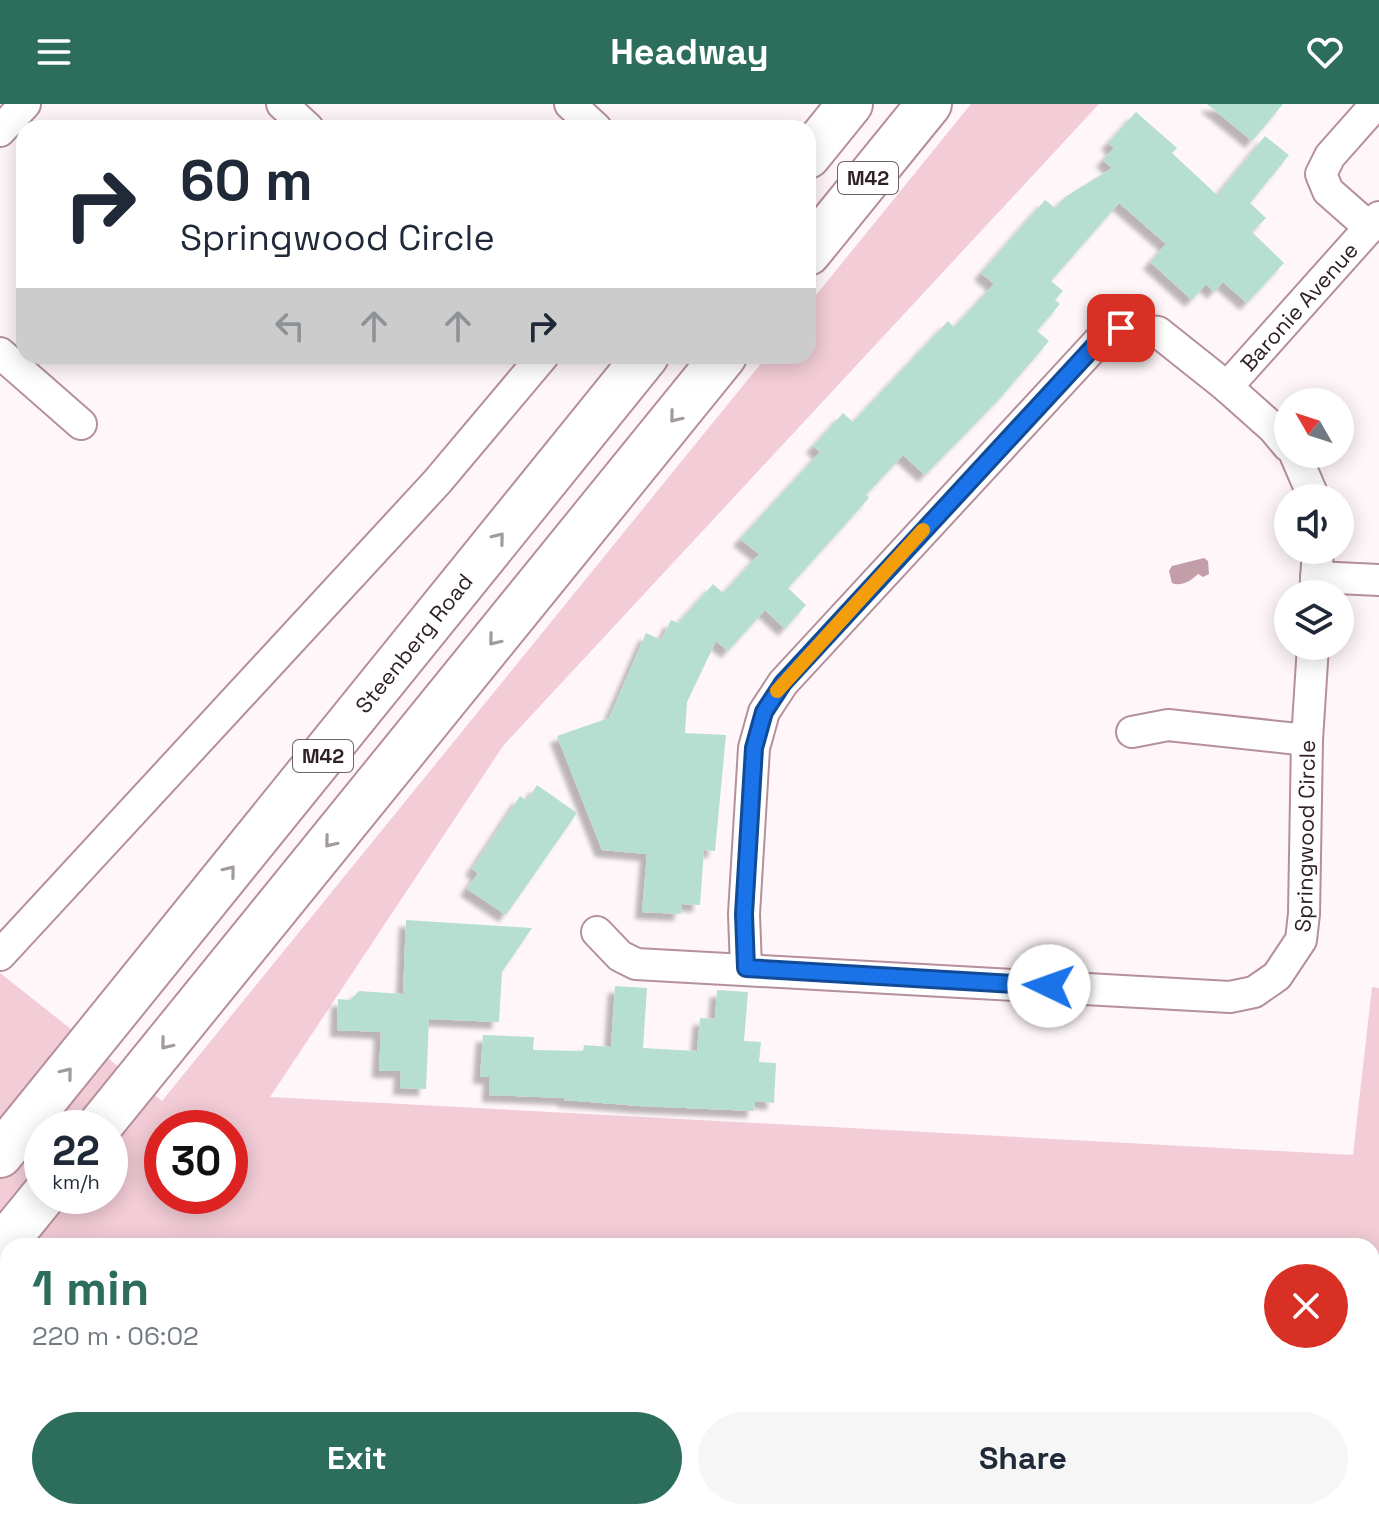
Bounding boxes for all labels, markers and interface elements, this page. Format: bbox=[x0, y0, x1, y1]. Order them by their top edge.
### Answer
text: Headway bbox=[610, 29, 769, 75]
icon: menu bbox=[32, 30, 76, 74]
icon: heart bbox=[1303, 30, 1347, 74]
text: 60 m bbox=[180, 145, 313, 216]
icon: right bbox=[48, 152, 152, 256]
road number: M42 bbox=[838, 162, 898, 194]
text: Springwood Circle bbox=[180, 215, 495, 261]
street label: Baronie Avenue bbox=[1234, 236, 1364, 377]
pin bbox=[1087, 294, 1155, 362]
icon: left bbox=[268, 304, 312, 348]
icon: ahead bbox=[352, 304, 396, 348]
icon: ahead bbox=[436, 304, 480, 348]
icon: right bbox=[520, 304, 564, 348]
icon: arrive bbox=[1099, 306, 1143, 350]
north arrow bbox=[1274, 388, 1354, 468]
map controls bbox=[1274, 388, 1354, 660]
one-way arrow bbox=[670, 407, 685, 422]
button: sound bbox=[1274, 484, 1354, 564]
one-way arrow bbox=[489, 533, 504, 547]
street label: Steenberg Road bbox=[349, 568, 479, 719]
button: layers bbox=[1274, 580, 1354, 660]
one-way arrow bbox=[489, 631, 503, 646]
road number: M42 bbox=[293, 740, 353, 772]
street label: Springwood Circle bbox=[1288, 740, 1321, 934]
one-way arrow bbox=[325, 833, 340, 847]
one-way arrow bbox=[220, 866, 235, 880]
position arrow bbox=[1007, 944, 1091, 1028]
one-way arrow bbox=[161, 1035, 176, 1049]
one-way arrow bbox=[57, 1067, 71, 1082]
speed limit sign: 30 bbox=[144, 1110, 248, 1214]
text: 22 bbox=[52, 1126, 100, 1177]
text: km/h bbox=[52, 1169, 100, 1195]
text: 1 min bbox=[32, 1258, 149, 1319]
button: close bbox=[1264, 1264, 1348, 1348]
text: 220 m · 06:02 bbox=[32, 1319, 199, 1353]
button: Exit bbox=[32, 1412, 682, 1504]
button: Share bbox=[698, 1412, 1348, 1504]

